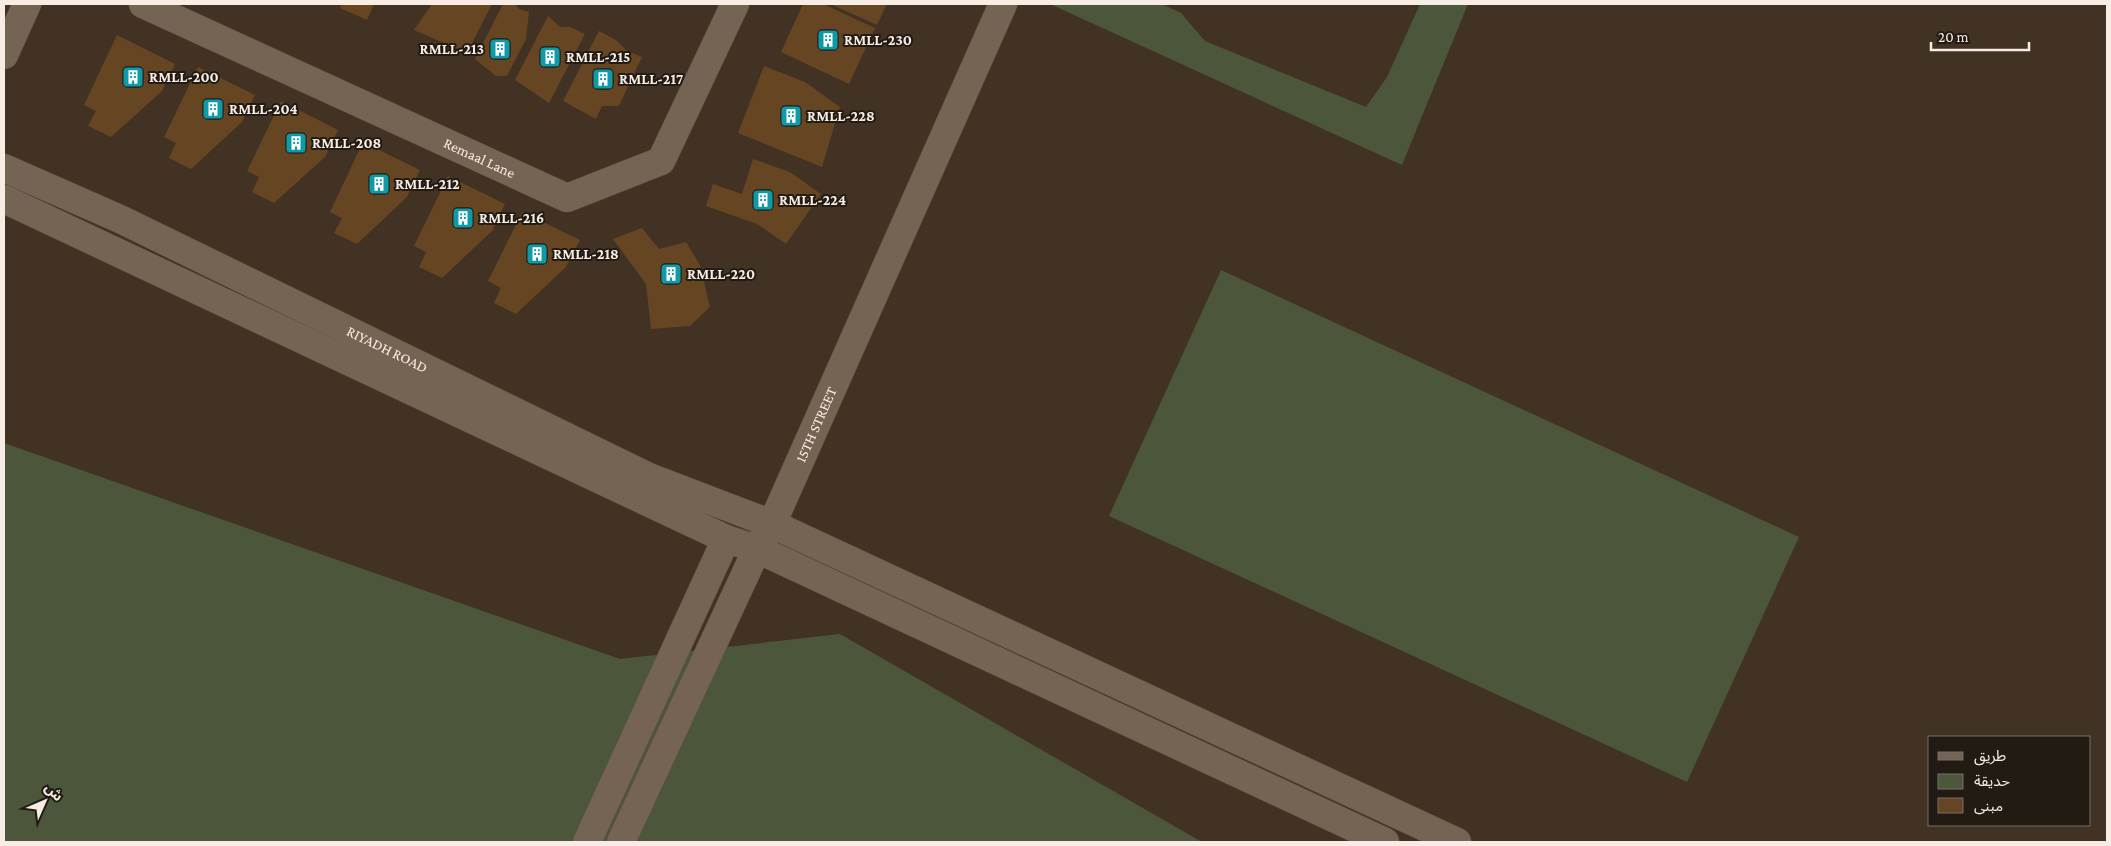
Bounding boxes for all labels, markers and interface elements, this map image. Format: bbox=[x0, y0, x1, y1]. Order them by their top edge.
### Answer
scale bar bbox=[1931, 20, 2028, 52]
building icon: RMLL-230 bbox=[816, 28, 840, 52]
text: 20 m bbox=[1938, 29, 1969, 45]
place label: RMLL-230 bbox=[844, 32, 912, 48]
building icon: RMLL-213 bbox=[488, 37, 512, 61]
place label: RMLL-213 bbox=[420, 41, 484, 57]
building icon: RMLL-215 bbox=[538, 45, 562, 69]
place label: RMLL-215 bbox=[566, 49, 630, 65]
building icon: RMLL-200 bbox=[121, 65, 145, 89]
building icon: RMLL-217 bbox=[591, 67, 615, 91]
place label: RMLL-200 bbox=[149, 69, 219, 85]
place label: RMLL-217 bbox=[619, 71, 683, 87]
building icon: RMLL-204 bbox=[201, 97, 225, 121]
place label: RMLL-204 bbox=[229, 101, 298, 117]
building icon: RMLL-228 bbox=[779, 104, 803, 128]
place label: RMLL-228 bbox=[807, 108, 875, 124]
building icon: RMLL-208 bbox=[284, 131, 308, 155]
place label: RMLL-208 bbox=[312, 135, 381, 151]
street label: Remaal Lane bbox=[441, 135, 518, 181]
building icon: RMLL-212 bbox=[367, 172, 391, 196]
place label: RMLL-212 bbox=[395, 176, 460, 192]
building icon: RMLL-224 bbox=[751, 188, 775, 212]
place label: RMLL-224 bbox=[779, 192, 846, 208]
building icon: RMLL-216 bbox=[451, 206, 475, 230]
place label: RMLL-216 bbox=[479, 210, 544, 226]
building icon: RMLL-218 bbox=[525, 242, 549, 266]
place label: RMLL-218 bbox=[553, 246, 619, 262]
building icon: RMLL-220 bbox=[659, 262, 683, 286]
place label: RMLL-220 bbox=[687, 266, 755, 282]
street label: RIYADH ROAD bbox=[344, 323, 430, 376]
street label: 15TH STREET bbox=[792, 384, 840, 465]
legend bbox=[1928, 736, 2091, 826]
text: طريق bbox=[1974, 748, 2006, 766]
text: حديقة bbox=[1974, 773, 2010, 789]
north arrow bbox=[20, 776, 70, 826]
text: ش bbox=[42, 779, 67, 804]
text: مبنى bbox=[1974, 798, 2003, 815]

